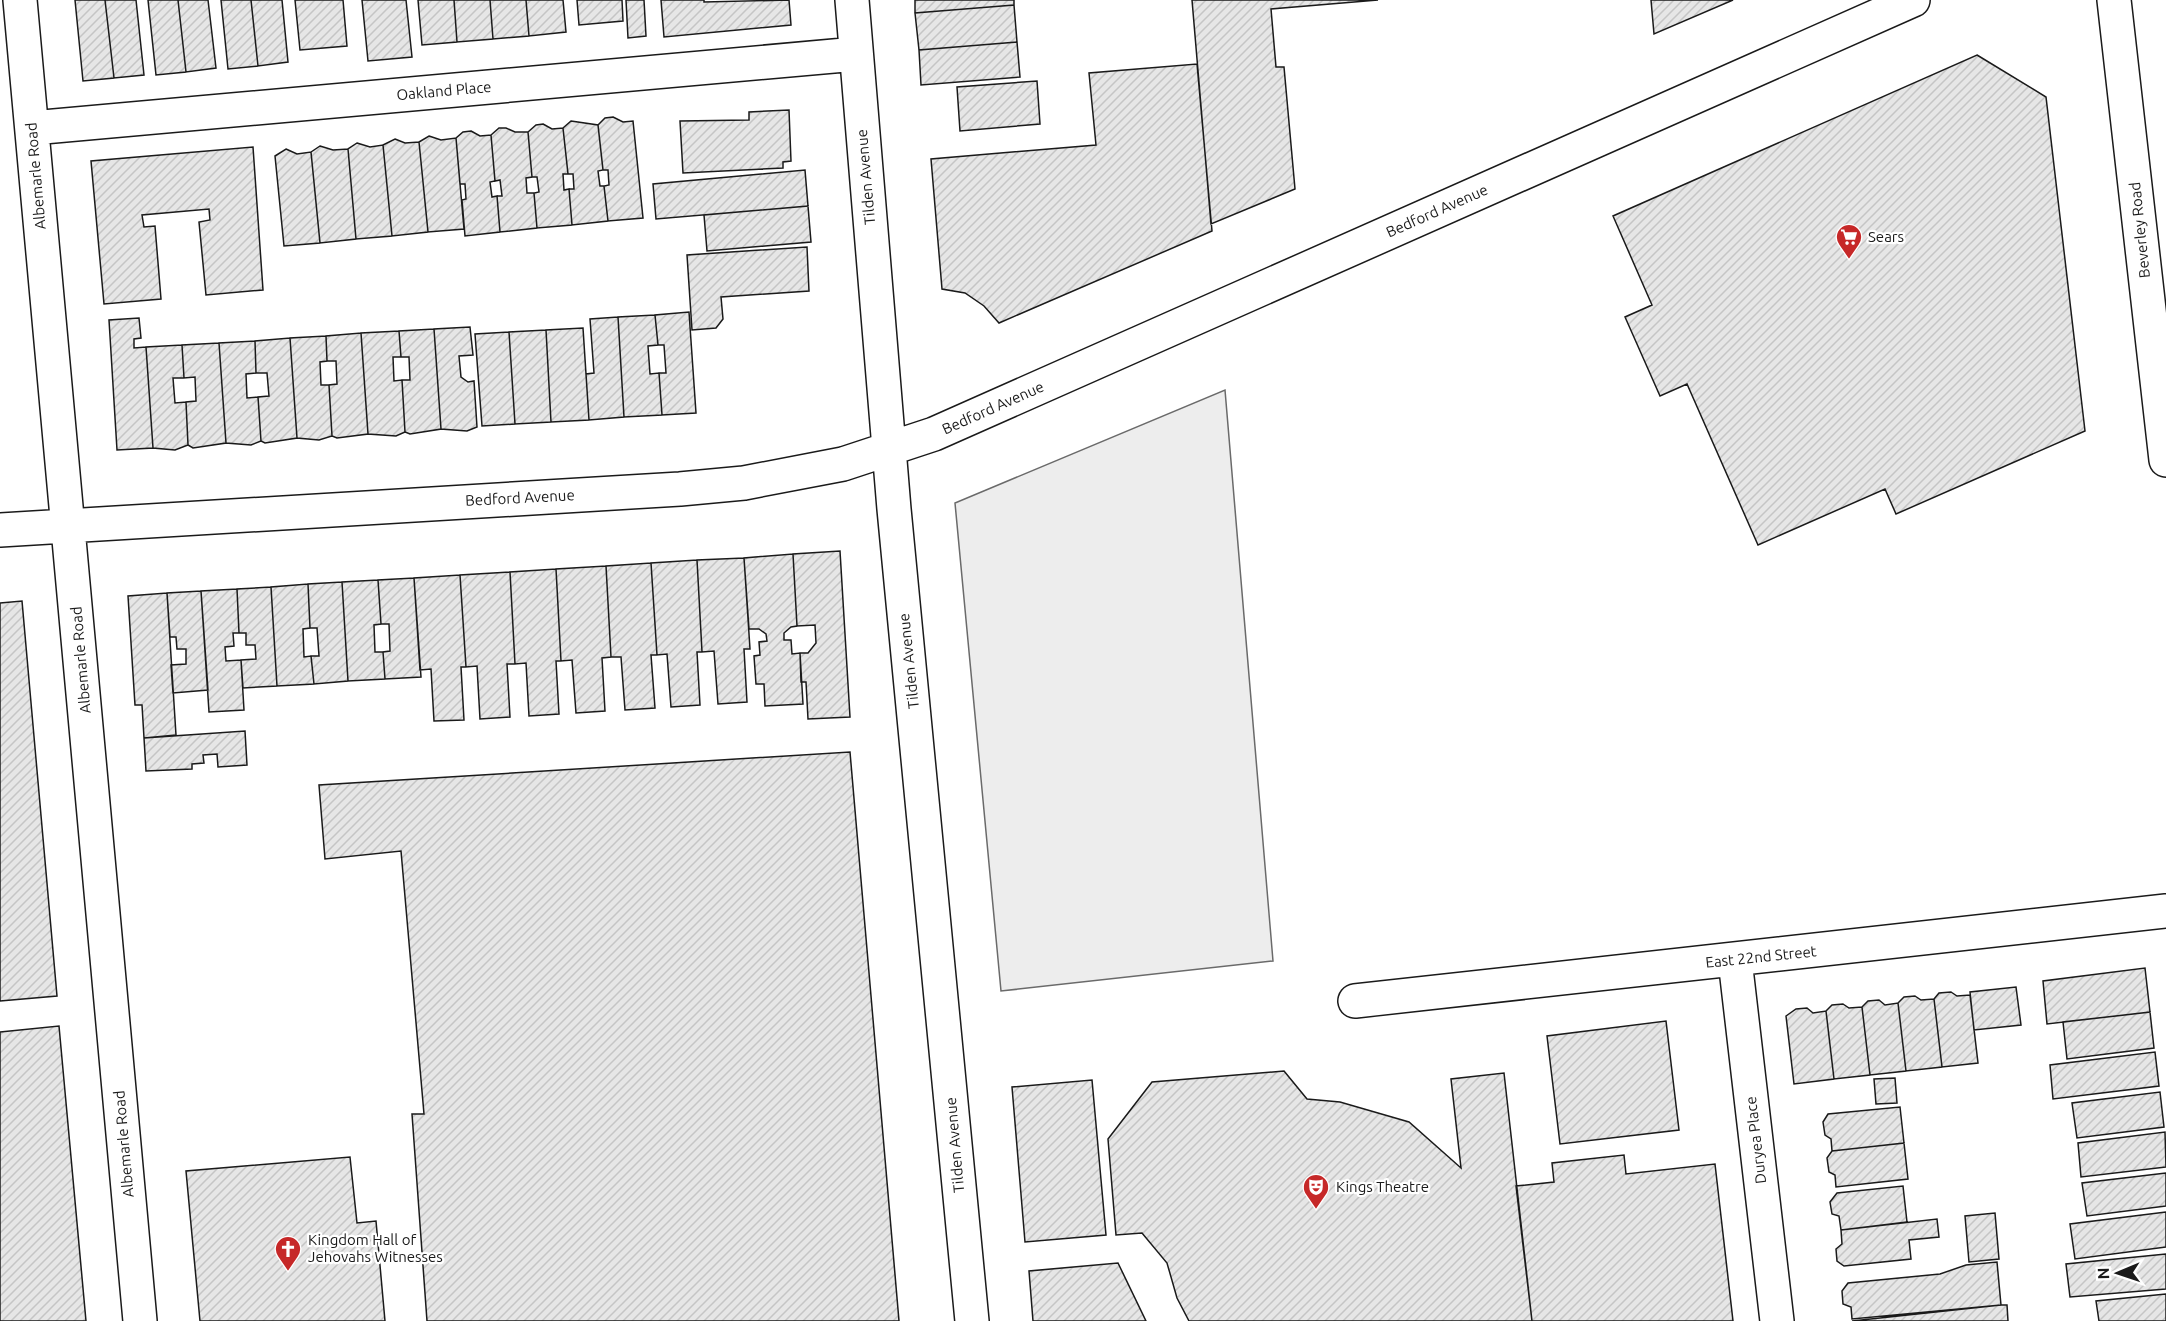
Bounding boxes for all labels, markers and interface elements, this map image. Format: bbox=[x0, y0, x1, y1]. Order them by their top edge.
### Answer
street label: Oakland Place bbox=[396, 78, 492, 103]
street label: Albemarle Road bbox=[22, 122, 49, 230]
street label: Tilden Avenue bbox=[853, 129, 878, 226]
street label: Bedford Avenue bbox=[1383, 181, 1490, 241]
street label: Beverley Road bbox=[2126, 181, 2153, 279]
supermarket icon: Sears bbox=[1834, 222, 1864, 260]
place label: Sears bbox=[1868, 228, 1904, 245]
street label: Bedford Avenue bbox=[939, 378, 1046, 438]
street label: Bedford Avenue bbox=[465, 486, 575, 509]
street label: Albemarle Road bbox=[67, 606, 94, 714]
street label: Tilden Avenue bbox=[895, 613, 922, 710]
street label: East 22nd Street bbox=[1705, 942, 1817, 971]
street label: Albemarle Road bbox=[110, 1090, 137, 1198]
street label: Duryea Place bbox=[1742, 1096, 1769, 1185]
street label: Tilden Avenue bbox=[942, 1097, 967, 1194]
theatre icon: Kings Theatre bbox=[1301, 1172, 1331, 1210]
place label: Kings Theatre bbox=[1336, 1178, 1429, 1195]
place label: Kingdom Hall of Jehovahs Witnesses bbox=[308, 1231, 443, 1265]
church icon: Kingdom Hall of Jehovahs Witnesses bbox=[273, 1234, 303, 1272]
north arrow bbox=[2088, 1243, 2148, 1303]
text: N bbox=[2094, 1267, 2112, 1280]

